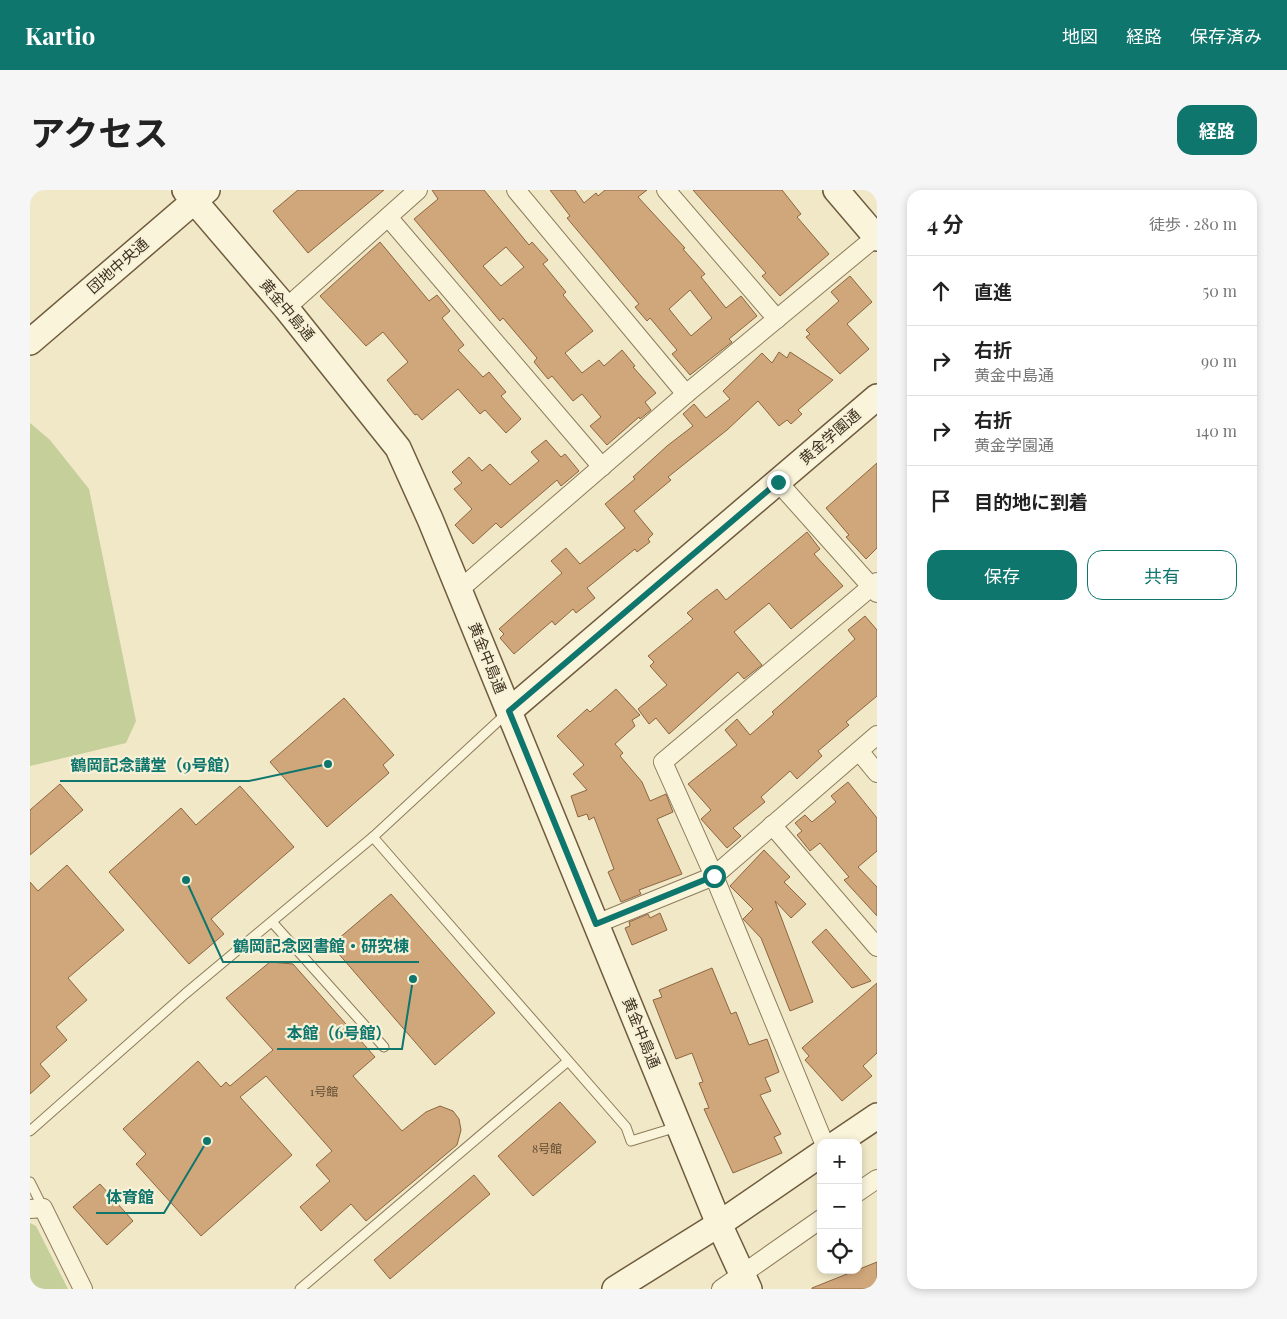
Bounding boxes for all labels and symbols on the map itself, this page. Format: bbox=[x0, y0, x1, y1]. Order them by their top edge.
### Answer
street label: 団地中央通 bbox=[82, 233, 152, 297]
street label: 黄金中島通 bbox=[256, 274, 320, 345]
street label: 黄金学園通 bbox=[794, 404, 864, 468]
route end bbox=[767, 471, 790, 494]
street label: 黄金中島通 bbox=[465, 619, 511, 696]
callout: 鶴岡記念講堂（9号館） bbox=[60, 750, 249, 781]
text: 鶴岡記念講堂（9号館） bbox=[71, 754, 239, 775]
route start bbox=[703, 865, 726, 888]
callout: 鶴岡記念図書館・研究棟 bbox=[223, 931, 419, 962]
text: 鶴岡記念図書館・研究棟 bbox=[233, 935, 409, 956]
street label: 黄金中島通 bbox=[619, 994, 665, 1071]
callout: 本館（6号館） bbox=[277, 1018, 402, 1049]
text: 本館（6号館） bbox=[287, 1022, 391, 1043]
house number: 1号館 bbox=[310, 1083, 338, 1099]
house number: 8号館 bbox=[532, 1140, 562, 1156]
callout: 体育館 bbox=[96, 1182, 164, 1213]
text: 体育館 bbox=[106, 1186, 154, 1207]

